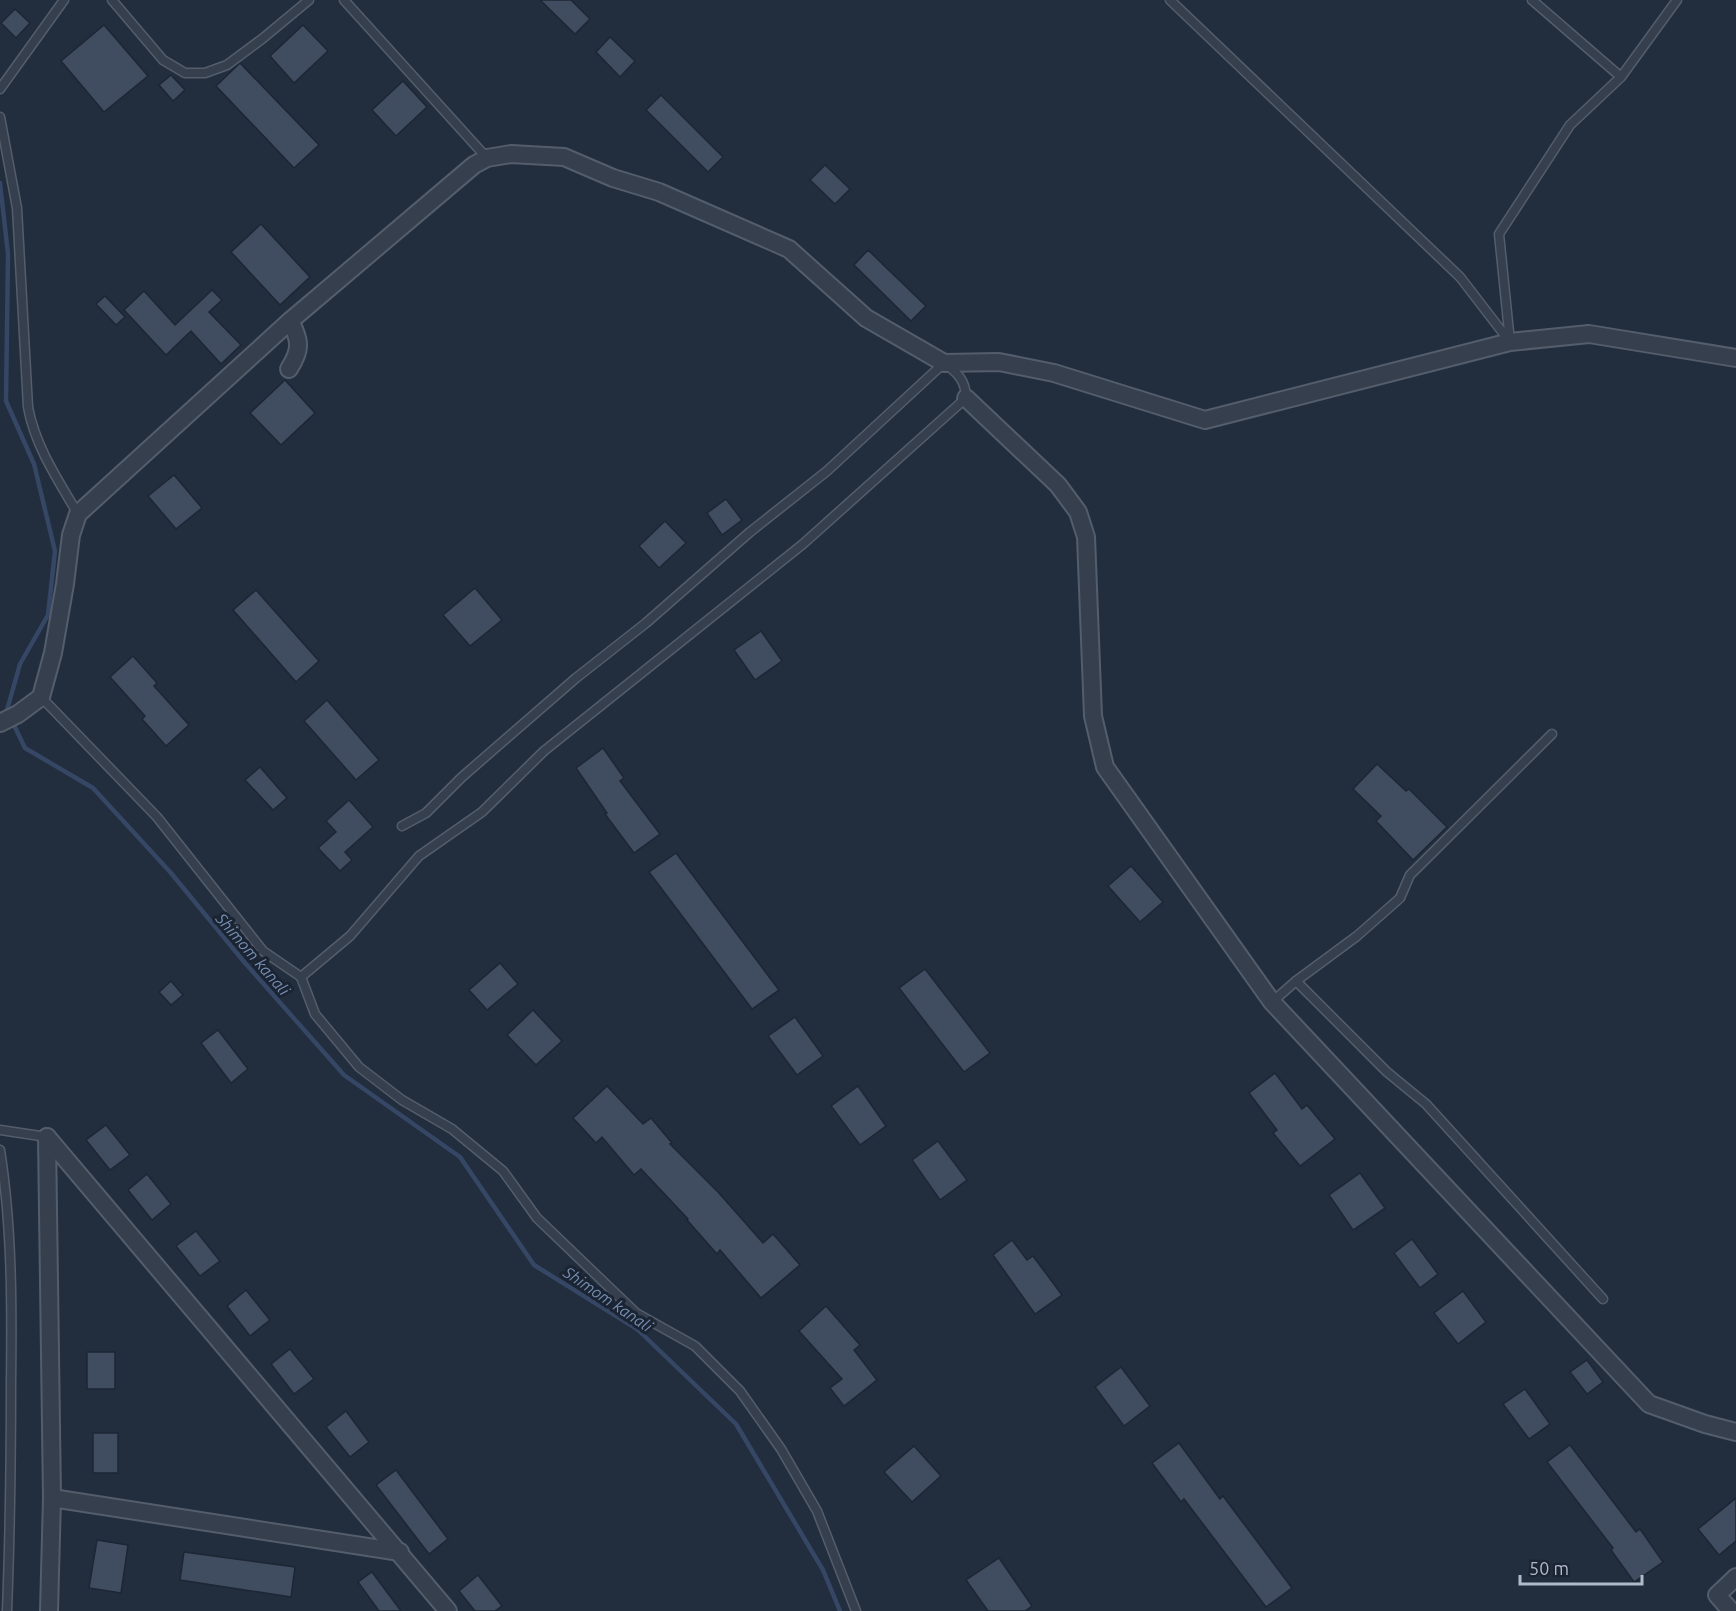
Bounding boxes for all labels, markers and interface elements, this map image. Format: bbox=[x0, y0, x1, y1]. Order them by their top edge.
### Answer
water label: Shimom kanali bbox=[212, 909, 294, 999]
water label: Shimom kanali bbox=[560, 1262, 656, 1336]
scale bar bbox=[1520, 1548, 1642, 1586]
text: 50 m bbox=[1529, 1558, 1569, 1578]

